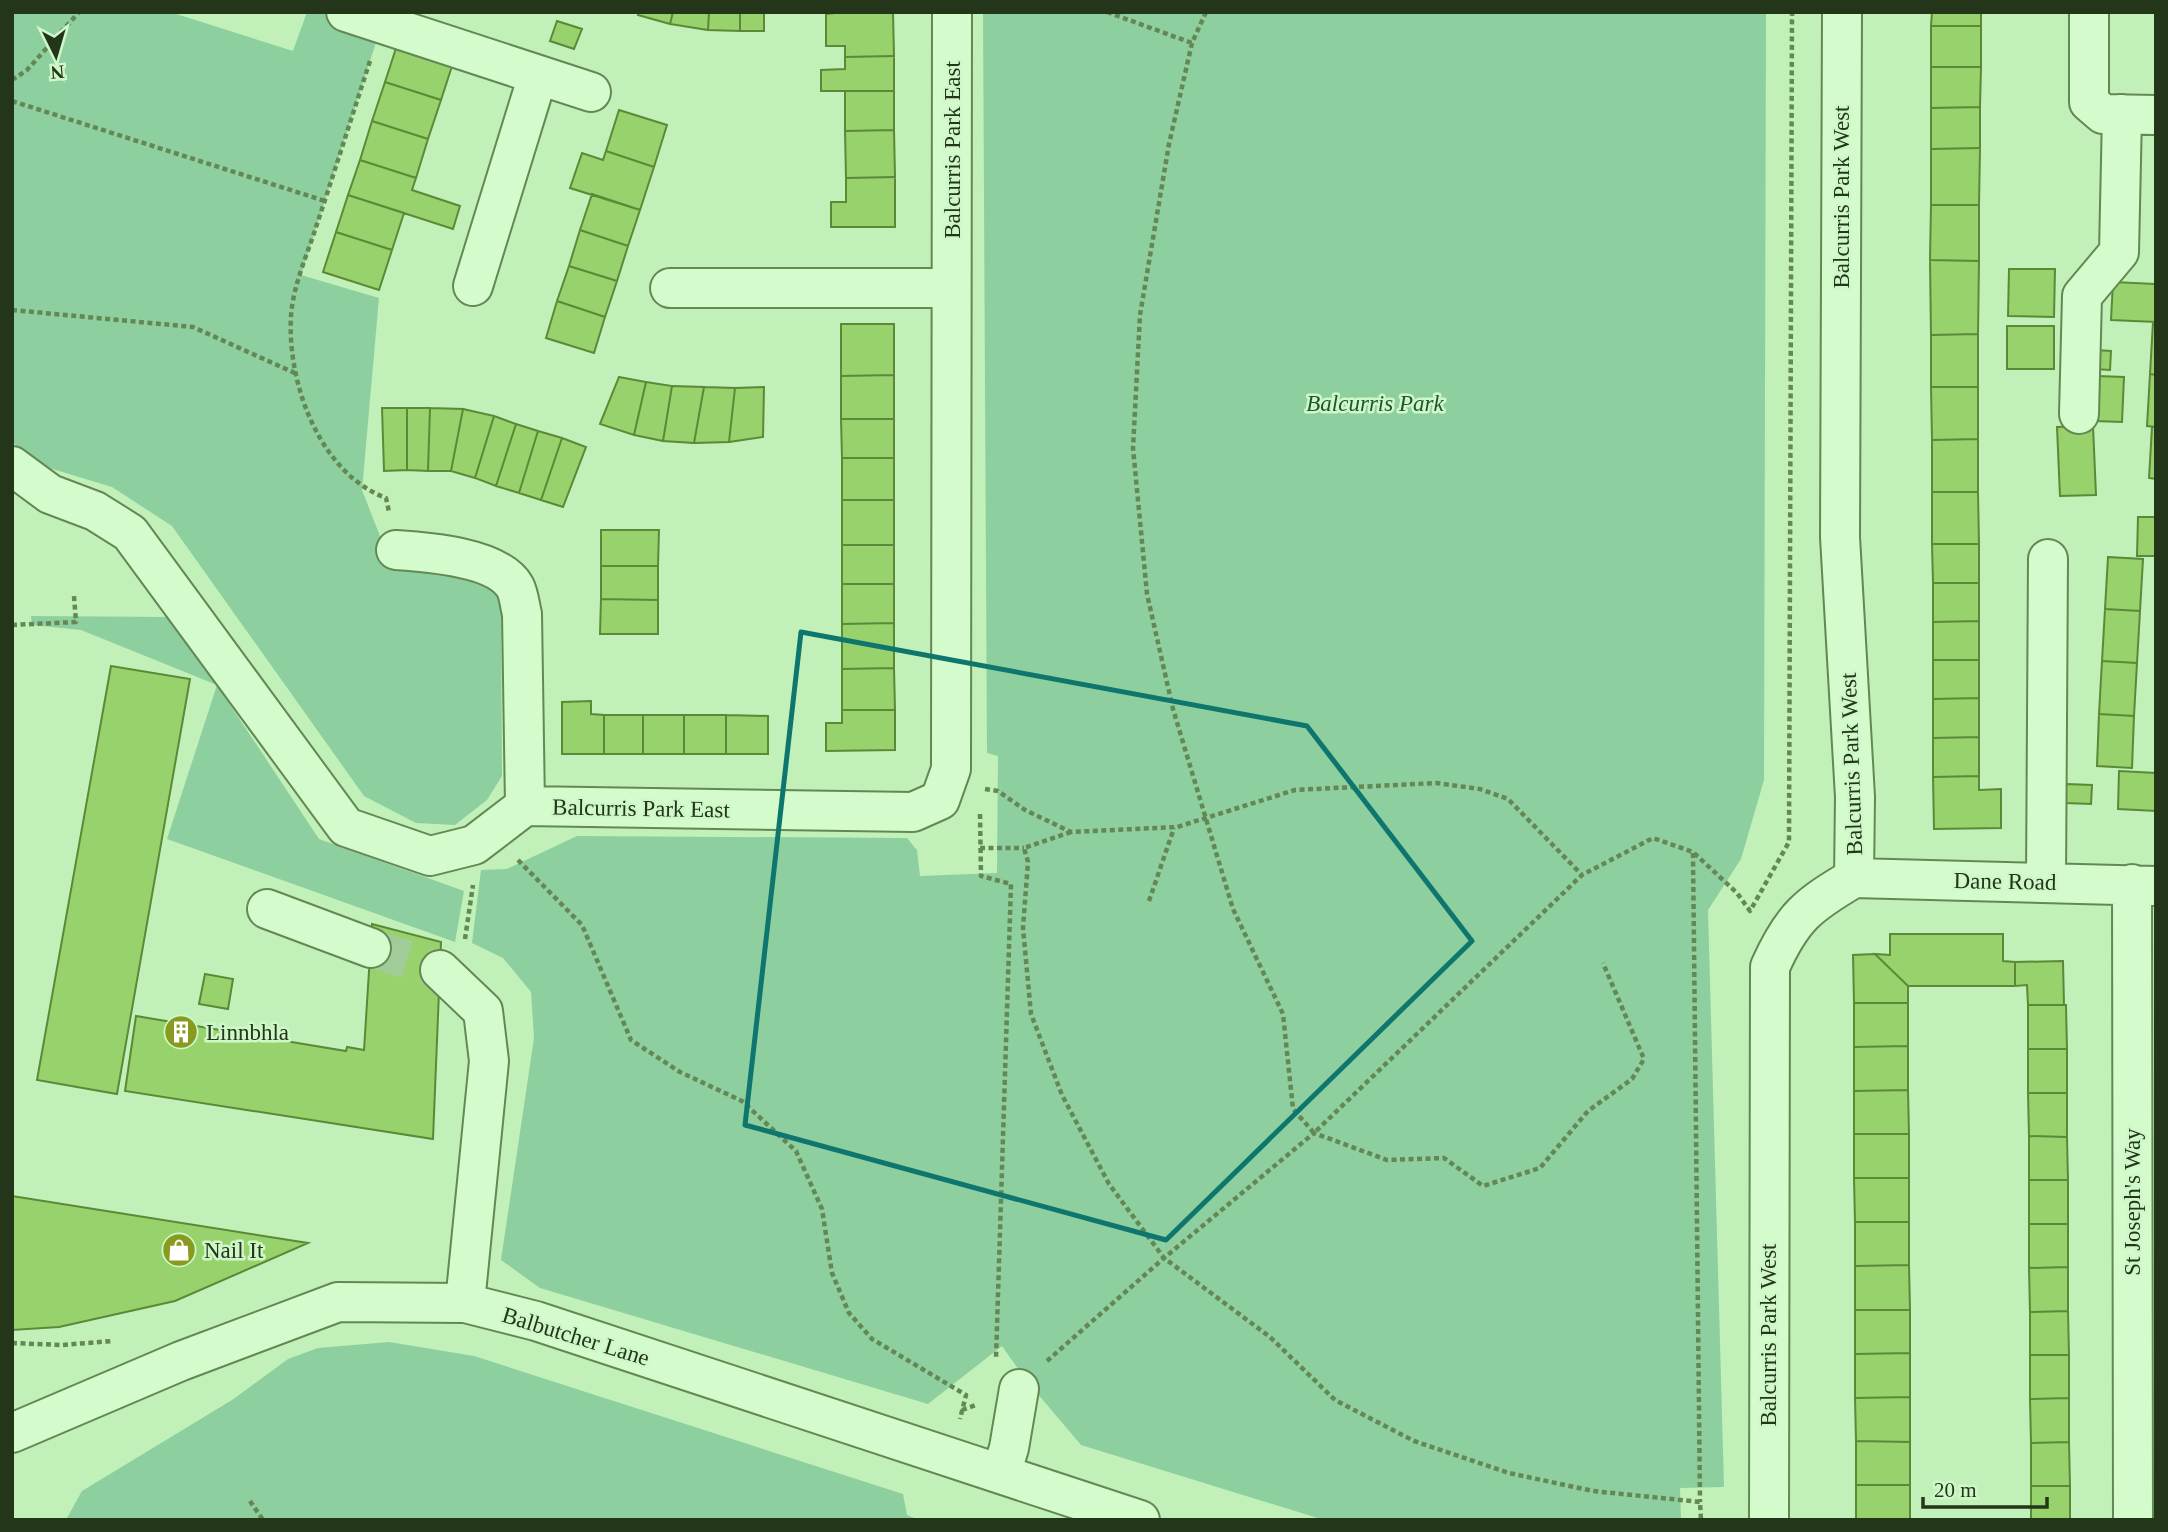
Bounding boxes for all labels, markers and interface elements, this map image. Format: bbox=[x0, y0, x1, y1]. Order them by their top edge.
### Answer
north arrow bbox=[21, 21, 91, 91]
text: N bbox=[49, 61, 65, 84]
street label: Balcurris Park East bbox=[940, 61, 965, 239]
street label: Balcurris Park West bbox=[1829, 105, 1854, 288]
park label: Balcurris Park bbox=[1306, 391, 1444, 416]
street label: Balcurris Park West bbox=[1836, 672, 1867, 856]
street label: Balcurris Park East bbox=[552, 794, 731, 823]
street label: Dane Road bbox=[1953, 868, 2057, 895]
building icon: Linnbhla bbox=[162, 1013, 200, 1051]
place label: Linnbhla bbox=[206, 1020, 289, 1045]
street label: St Joseph's Way bbox=[2120, 1128, 2145, 1276]
shop icon: Nail It bbox=[160, 1231, 198, 1269]
place label: Nail It bbox=[204, 1238, 264, 1263]
street label: Balcurris Park West bbox=[1756, 1243, 1781, 1426]
street label: Balbutcher Lane bbox=[499, 1302, 652, 1371]
scale bar bbox=[1923, 1466, 2047, 1510]
text: 20 m bbox=[1934, 1478, 1977, 1502]

